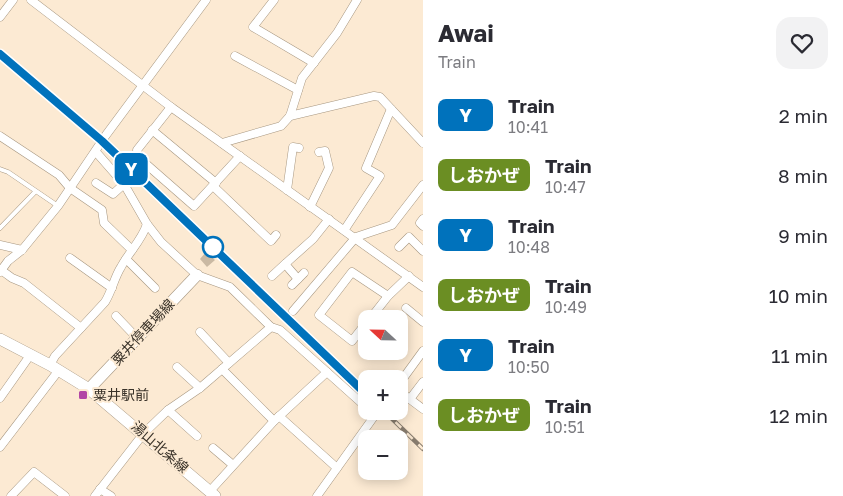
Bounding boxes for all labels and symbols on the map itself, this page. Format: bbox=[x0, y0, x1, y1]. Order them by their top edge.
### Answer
line badge: Y bbox=[115, 153, 147, 185]
unlabelled marker bbox=[202, 236, 224, 258]
street label: 粟井停車場線 bbox=[108, 295, 177, 368]
north arrow bbox=[358, 310, 408, 360]
place label: 粟井駅前 bbox=[93, 386, 149, 403]
marker: 粟井駅前 bbox=[77, 389, 89, 401]
street label: 湯山北条線 bbox=[128, 417, 192, 476]

